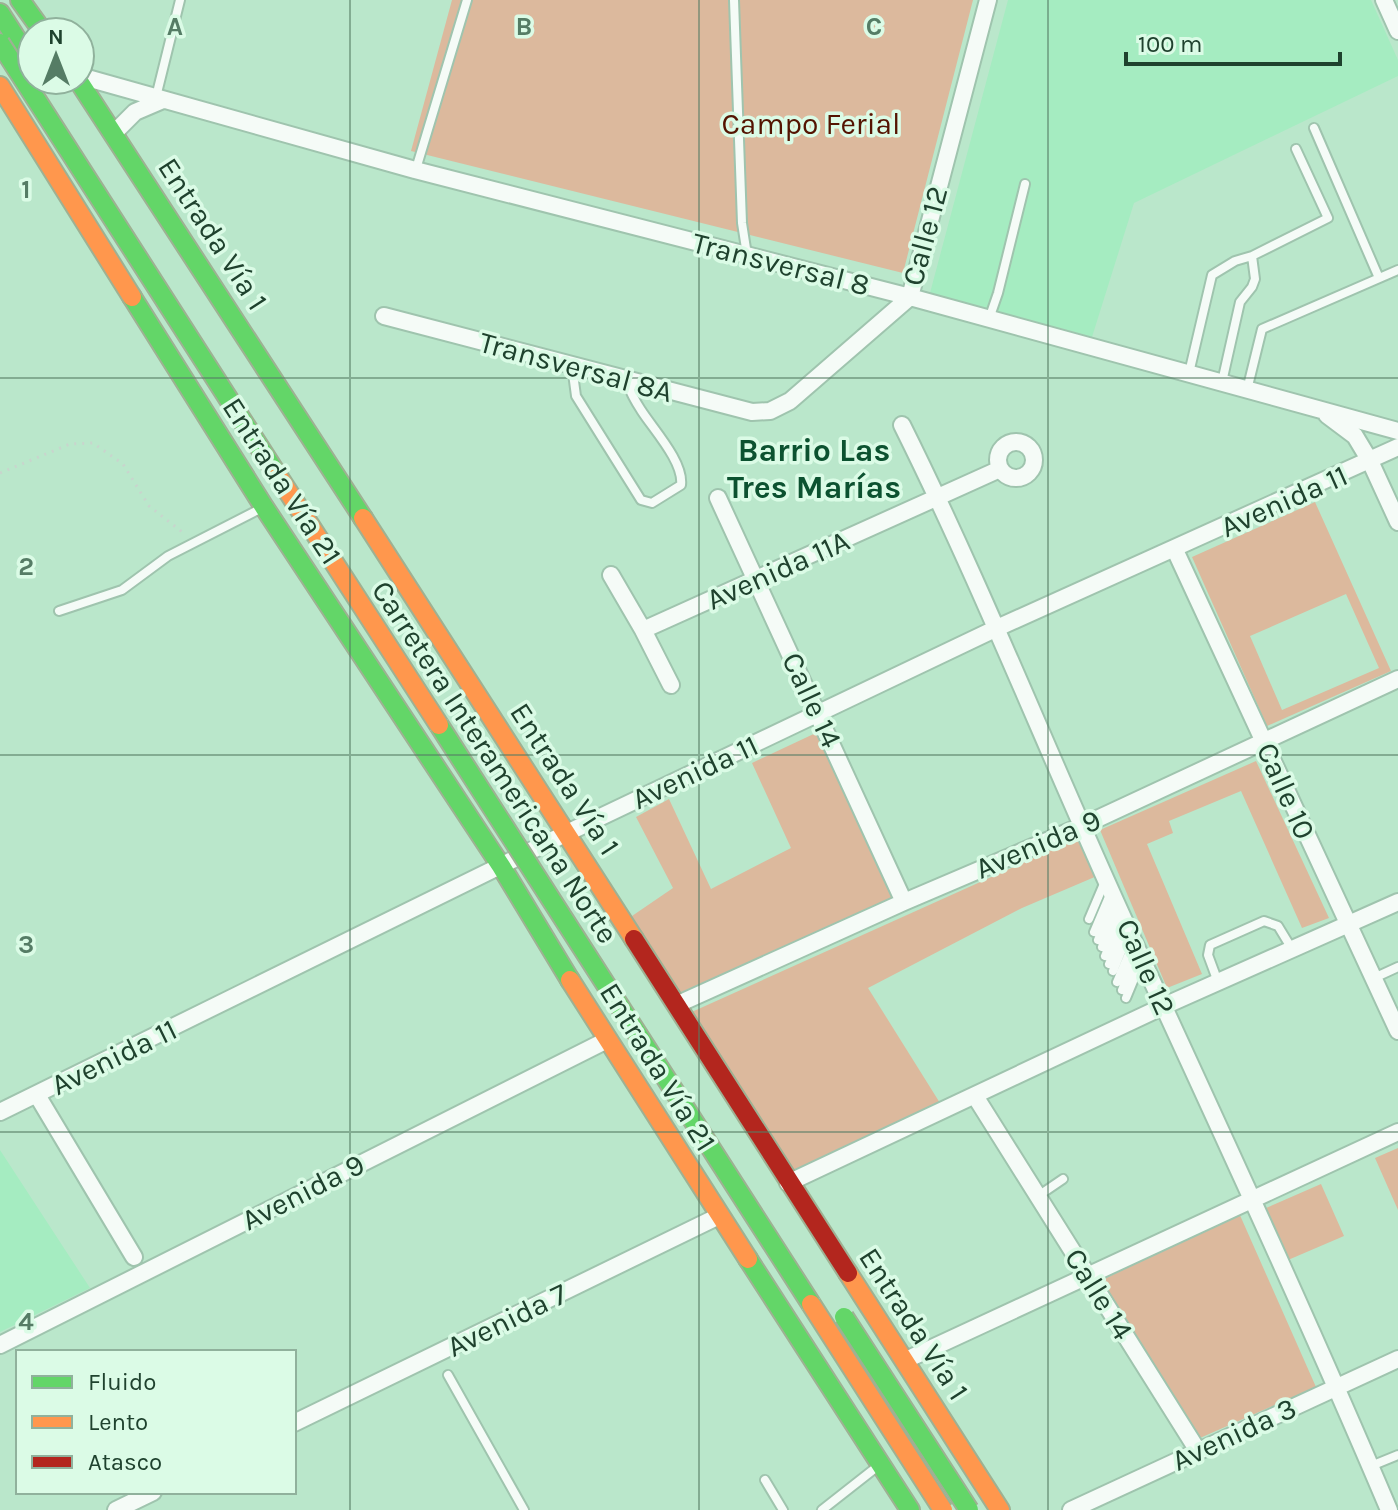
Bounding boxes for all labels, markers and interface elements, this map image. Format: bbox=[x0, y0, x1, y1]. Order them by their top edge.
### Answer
text: A bbox=[167, 11, 183, 42]
text: B bbox=[516, 11, 532, 42]
text: C bbox=[866, 11, 882, 42]
north arrow bbox=[16, 16, 96, 96]
scale bar bbox=[1126, 16, 1340, 66]
text: N bbox=[48, 24, 64, 50]
text: 100 m bbox=[1138, 30, 1203, 58]
park label: Campo Ferial bbox=[721, 106, 901, 142]
street label: Entrada Vía 1 bbox=[150, 151, 276, 317]
text: 1 bbox=[21, 174, 31, 205]
street label: Calle 12 bbox=[894, 182, 956, 290]
street label: Transversal 8 bbox=[689, 225, 873, 303]
street label: Transversal 8A bbox=[475, 324, 677, 410]
street label: Entrada Vía 21 bbox=[215, 391, 349, 571]
district label: Barrio Las Tres Marías bbox=[727, 432, 901, 506]
street label: Avenida 11 bbox=[1215, 457, 1353, 545]
street label: Avenida 11A bbox=[701, 523, 855, 617]
text: 2 bbox=[18, 551, 34, 582]
street label: Carretera Interamericana Norte bbox=[364, 574, 626, 950]
street label: Calle 14 bbox=[774, 647, 850, 754]
street label: Entrada Vía 1 bbox=[502, 696, 628, 862]
street label: Avenida 11 bbox=[626, 727, 764, 817]
street label: Calle 10 bbox=[1249, 737, 1323, 845]
street label: Avenida 9 bbox=[970, 801, 1106, 887]
street label: Calle 12 bbox=[1109, 913, 1183, 1021]
text: 3 bbox=[18, 929, 34, 960]
street label: Entrada Vía 21 bbox=[592, 976, 724, 1158]
street label: Avenida 11 bbox=[45, 1011, 183, 1103]
street label: Avenida 9 bbox=[236, 1146, 370, 1238]
street label: Entrada Vía 1 bbox=[851, 1241, 977, 1407]
street label: Calle 14 bbox=[1057, 1242, 1141, 1347]
street label: Avenida 7 bbox=[441, 1275, 573, 1365]
text: 4 bbox=[18, 1306, 34, 1337]
legend bbox=[16, 1350, 296, 1494]
text: Fluido bbox=[88, 1368, 156, 1396]
street label: Avenida 3 bbox=[1166, 1390, 1302, 1478]
text: Lento bbox=[88, 1408, 148, 1436]
text: Atasco bbox=[88, 1448, 162, 1476]

